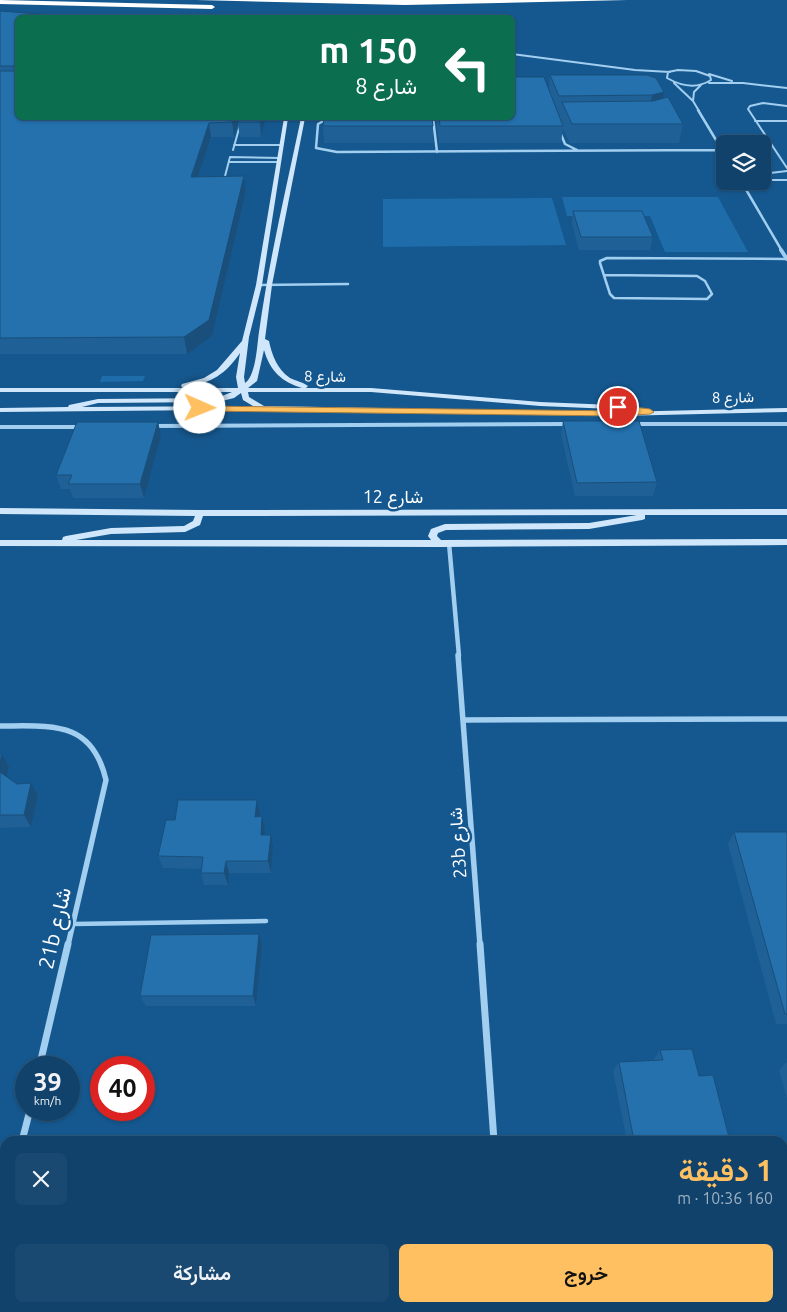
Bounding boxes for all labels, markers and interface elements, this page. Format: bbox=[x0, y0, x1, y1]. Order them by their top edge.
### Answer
text: 150 m bbox=[319, 30, 417, 70]
icon: left bbox=[435, 35, 500, 100]
text: شارع 8 bbox=[355, 73, 417, 98]
map controls bbox=[716, 135, 771, 190]
button: layers bbox=[716, 135, 771, 190]
street label: شارع 8 bbox=[304, 367, 346, 388]
position arrow bbox=[173, 381, 225, 433]
pin bbox=[597, 386, 639, 428]
street label: شارع 8 bbox=[712, 388, 754, 409]
icon: arrive bbox=[604, 393, 632, 421]
street label: شارع 12 bbox=[363, 486, 423, 509]
street label: 23b شارع bbox=[445, 807, 472, 879]
street label: 21b شارع bbox=[33, 885, 78, 972]
speed limit sign: 40 bbox=[90, 1056, 155, 1121]
text: 39 bbox=[33, 1068, 62, 1096]
text: km/h bbox=[34, 1094, 61, 1107]
button: close bbox=[15, 1153, 67, 1205]
text: 1 دقيقة bbox=[679, 1153, 773, 1187]
text: 160 m · 10:36 bbox=[677, 1189, 773, 1207]
button: مشاركة bbox=[15, 1244, 389, 1302]
button: خروج bbox=[399, 1244, 773, 1302]

